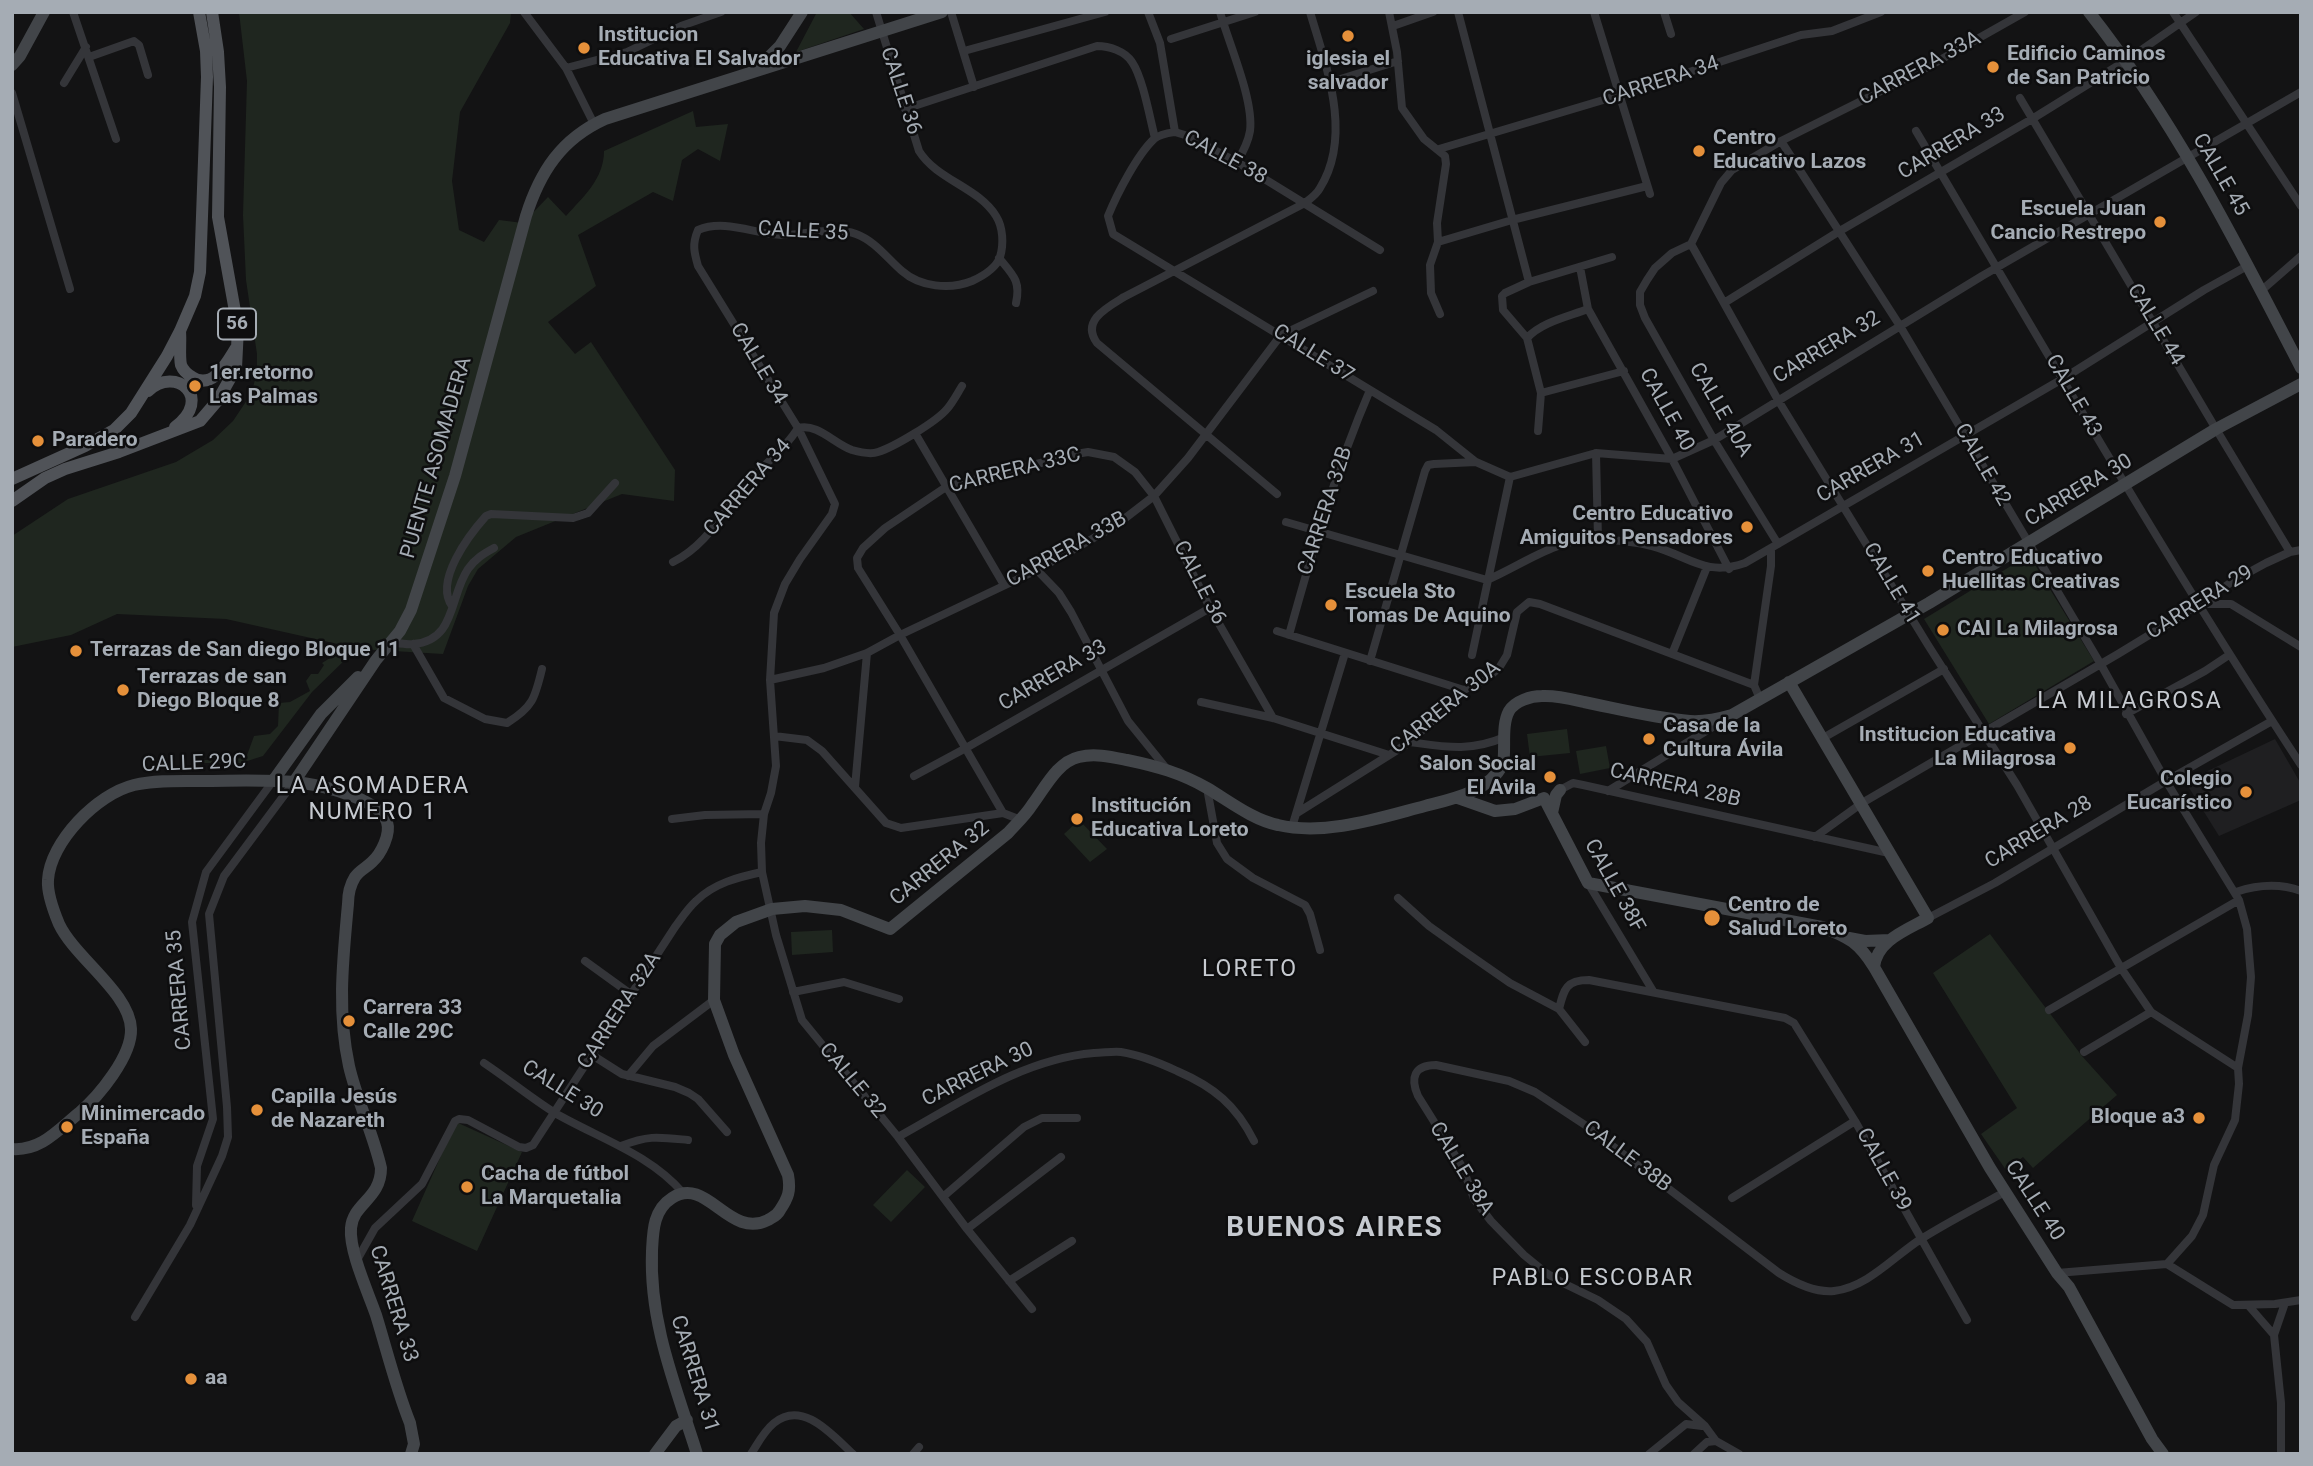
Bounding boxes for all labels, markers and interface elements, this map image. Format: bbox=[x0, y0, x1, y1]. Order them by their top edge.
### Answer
place label: Institucion Educativa El Salvador bbox=[598, 23, 800, 73]
street label: CARRERA 33A bbox=[1855, 26, 1985, 112]
marker: iglesia el salvador bbox=[1340, 28, 1356, 44]
marker: Institucion Educativa El Salvador bbox=[576, 40, 592, 56]
place label: Edificio Caminos de San Patricio bbox=[2007, 42, 2166, 92]
street label: CALLE 36 bbox=[874, 44, 926, 138]
place label: iglesia el salvador bbox=[1306, 47, 1390, 97]
street label: CARRERA 34 bbox=[1600, 51, 1722, 113]
marker: Edificio Caminos de San Patricio bbox=[1985, 59, 2001, 75]
street label: CARRERA 33 bbox=[1894, 102, 2010, 186]
street label: CALLE 38 bbox=[1179, 126, 1271, 190]
place label: Centro Educativo Lazos bbox=[1713, 126, 1866, 176]
street label: CALLE 45 bbox=[2186, 129, 2254, 221]
marker: Centro Educativo Lazos bbox=[1691, 143, 1707, 159]
place label: Escuela Juan Cancio Restrepo bbox=[1990, 197, 2146, 247]
marker: Escuela Juan Cancio Restrepo bbox=[2152, 214, 2168, 230]
street label: CALLE 35 bbox=[757, 217, 849, 247]
street label: CALLE 44 bbox=[2121, 280, 2189, 370]
street label: CARRERA 32 bbox=[1769, 306, 1885, 390]
road number: 56 bbox=[218, 308, 256, 340]
street label: CALLE 34 bbox=[724, 319, 792, 409]
street label: CALLE 37 bbox=[1268, 319, 1358, 389]
street label: CALLE 43 bbox=[2039, 350, 2107, 442]
street label: PUENTE ASOMADERA bbox=[396, 354, 478, 562]
street label: CALLE 40A bbox=[1683, 358, 1757, 462]
place label: 1er.retorno Las Palmas bbox=[209, 361, 318, 411]
street label: CALLE 40 bbox=[1633, 364, 1699, 456]
marker: 1er.retorno Las Palmas bbox=[187, 378, 203, 394]
street label: CALLE 42 bbox=[1948, 419, 2016, 511]
street label: CARRERA 31 bbox=[1812, 427, 1930, 509]
place label: Paradero bbox=[52, 428, 138, 454]
marker: Paradero bbox=[30, 433, 46, 449]
street label: CARRERA 34 bbox=[699, 434, 797, 542]
street label: CARRERA 33C bbox=[947, 443, 1083, 499]
street label: CARRERA 32B bbox=[1293, 444, 1359, 578]
street label: CARRERA 30 bbox=[2021, 449, 2137, 533]
place label: Centro Educativo Amiguitos Pensadores bbox=[1520, 502, 1733, 552]
street label: CARRERA 33B bbox=[1002, 507, 1132, 593]
marker: Centro Educativo Amiguitos Pensadores bbox=[1739, 519, 1755, 535]
street label: CALLE 36 bbox=[1167, 537, 1231, 629]
street label: CALLE 41 bbox=[1857, 539, 1925, 629]
place label: Centro Educativo Huellitas Creativas bbox=[1942, 546, 2120, 596]
street label: CARRERA 29 bbox=[2142, 560, 2258, 646]
marker: Centro Educativo Huellitas Creativas bbox=[1920, 563, 1936, 579]
place label: Escuela Sto Tomas De Aquino bbox=[1345, 580, 1511, 630]
marker: Escuela Sto Tomas De Aquino bbox=[1323, 597, 1339, 613]
place label: CAI La Milagrosa bbox=[1957, 617, 2118, 643]
marker: CAI La Milagrosa bbox=[1935, 622, 1951, 638]
street label: CARRERA 33 bbox=[994, 635, 1112, 717]
place label: Terrazas de San diego Bloque 11 bbox=[90, 638, 400, 664]
marker: Terrazas de San diego Bloque 11 bbox=[68, 643, 84, 659]
street label: CARRERA 30A bbox=[1386, 656, 1506, 760]
place label: Terrazas de san Diego Bloque 8 bbox=[137, 665, 287, 715]
marker: Terrazas de san Diego Bloque 8 bbox=[115, 682, 131, 698]
district label: LA MILAGROSA bbox=[2039, 688, 2221, 716]
place label: Casa de la Cultura Ávila bbox=[1663, 714, 1783, 764]
place label: Institucion Educativa La Milagrosa bbox=[1859, 723, 2056, 773]
marker: Casa de la Cultura Ávila bbox=[1641, 731, 1657, 747]
marker: Institucion Educativa La Milagrosa bbox=[2062, 740, 2078, 756]
street label: CALLE 29C bbox=[141, 750, 247, 778]
place label: Salon Social El Avila bbox=[1419, 752, 1536, 802]
street label: CARRERA 28B bbox=[1607, 759, 1743, 813]
place label: Colegio Eucarístico bbox=[2127, 767, 2232, 817]
marker: Salon Social El Avila bbox=[1542, 769, 1558, 785]
district label: LA ASOMADERA NUMERO 1 bbox=[277, 773, 469, 827]
marker: Colegio Eucarístico bbox=[2238, 784, 2254, 800]
street label: CARRERA 28 bbox=[1981, 791, 2097, 875]
place label: Institución Educativa Loreto bbox=[1091, 794, 1249, 844]
marker: Institución Educativa Loreto bbox=[1069, 811, 1085, 827]
street label: CARRERA 32 bbox=[885, 816, 995, 912]
street label: CALLE 38F bbox=[1578, 835, 1650, 937]
place label: Centro de Salud Loreto bbox=[1728, 893, 1847, 943]
marker: Centro de Salud Loreto bbox=[1702, 908, 1722, 928]
street label: CARRERA 35 bbox=[162, 929, 198, 1051]
street label: CARRERA 32A bbox=[573, 948, 667, 1074]
district label: LORETO bbox=[1203, 956, 1297, 984]
place label: Carrera 33 Calle 29C bbox=[363, 996, 462, 1046]
marker: Carrera 33 Calle 29C bbox=[341, 1013, 357, 1029]
street label: CARRERA 30 bbox=[918, 1037, 1038, 1113]
street label: CALLE 32 bbox=[813, 1038, 891, 1124]
street label: CALLE 30 bbox=[517, 1055, 607, 1125]
place label: Capilla Jesús de Nazareth bbox=[271, 1085, 397, 1135]
place label: Minimercado España bbox=[81, 1102, 205, 1152]
marker: Capilla Jesús de Nazareth bbox=[249, 1102, 265, 1118]
place label: Bloque a3 bbox=[2091, 1105, 2185, 1131]
marker: Bloque a3 bbox=[2191, 1110, 2207, 1126]
street label: CALLE 38B bbox=[1578, 1116, 1676, 1198]
street label: CALLE 38A bbox=[1423, 1118, 1499, 1220]
marker: Minimercado España bbox=[59, 1119, 75, 1135]
street label: CALLE 39 bbox=[1850, 1124, 1916, 1216]
street label: CALLE 40 bbox=[1999, 1156, 2069, 1246]
place label: Cacha de fútbol La Marquetalia bbox=[481, 1162, 629, 1212]
marker: Cacha de fútbol La Marquetalia bbox=[459, 1179, 475, 1195]
district label: BUENOS AIRES bbox=[1228, 1212, 1442, 1246]
street label: CARRERA 33 bbox=[363, 1243, 423, 1365]
district label: PABLO ESCOBAR bbox=[1493, 1265, 1693, 1293]
street label: CARRERA 31 bbox=[664, 1313, 724, 1435]
place label: aa bbox=[205, 1366, 227, 1392]
marker: aa bbox=[183, 1371, 199, 1387]

